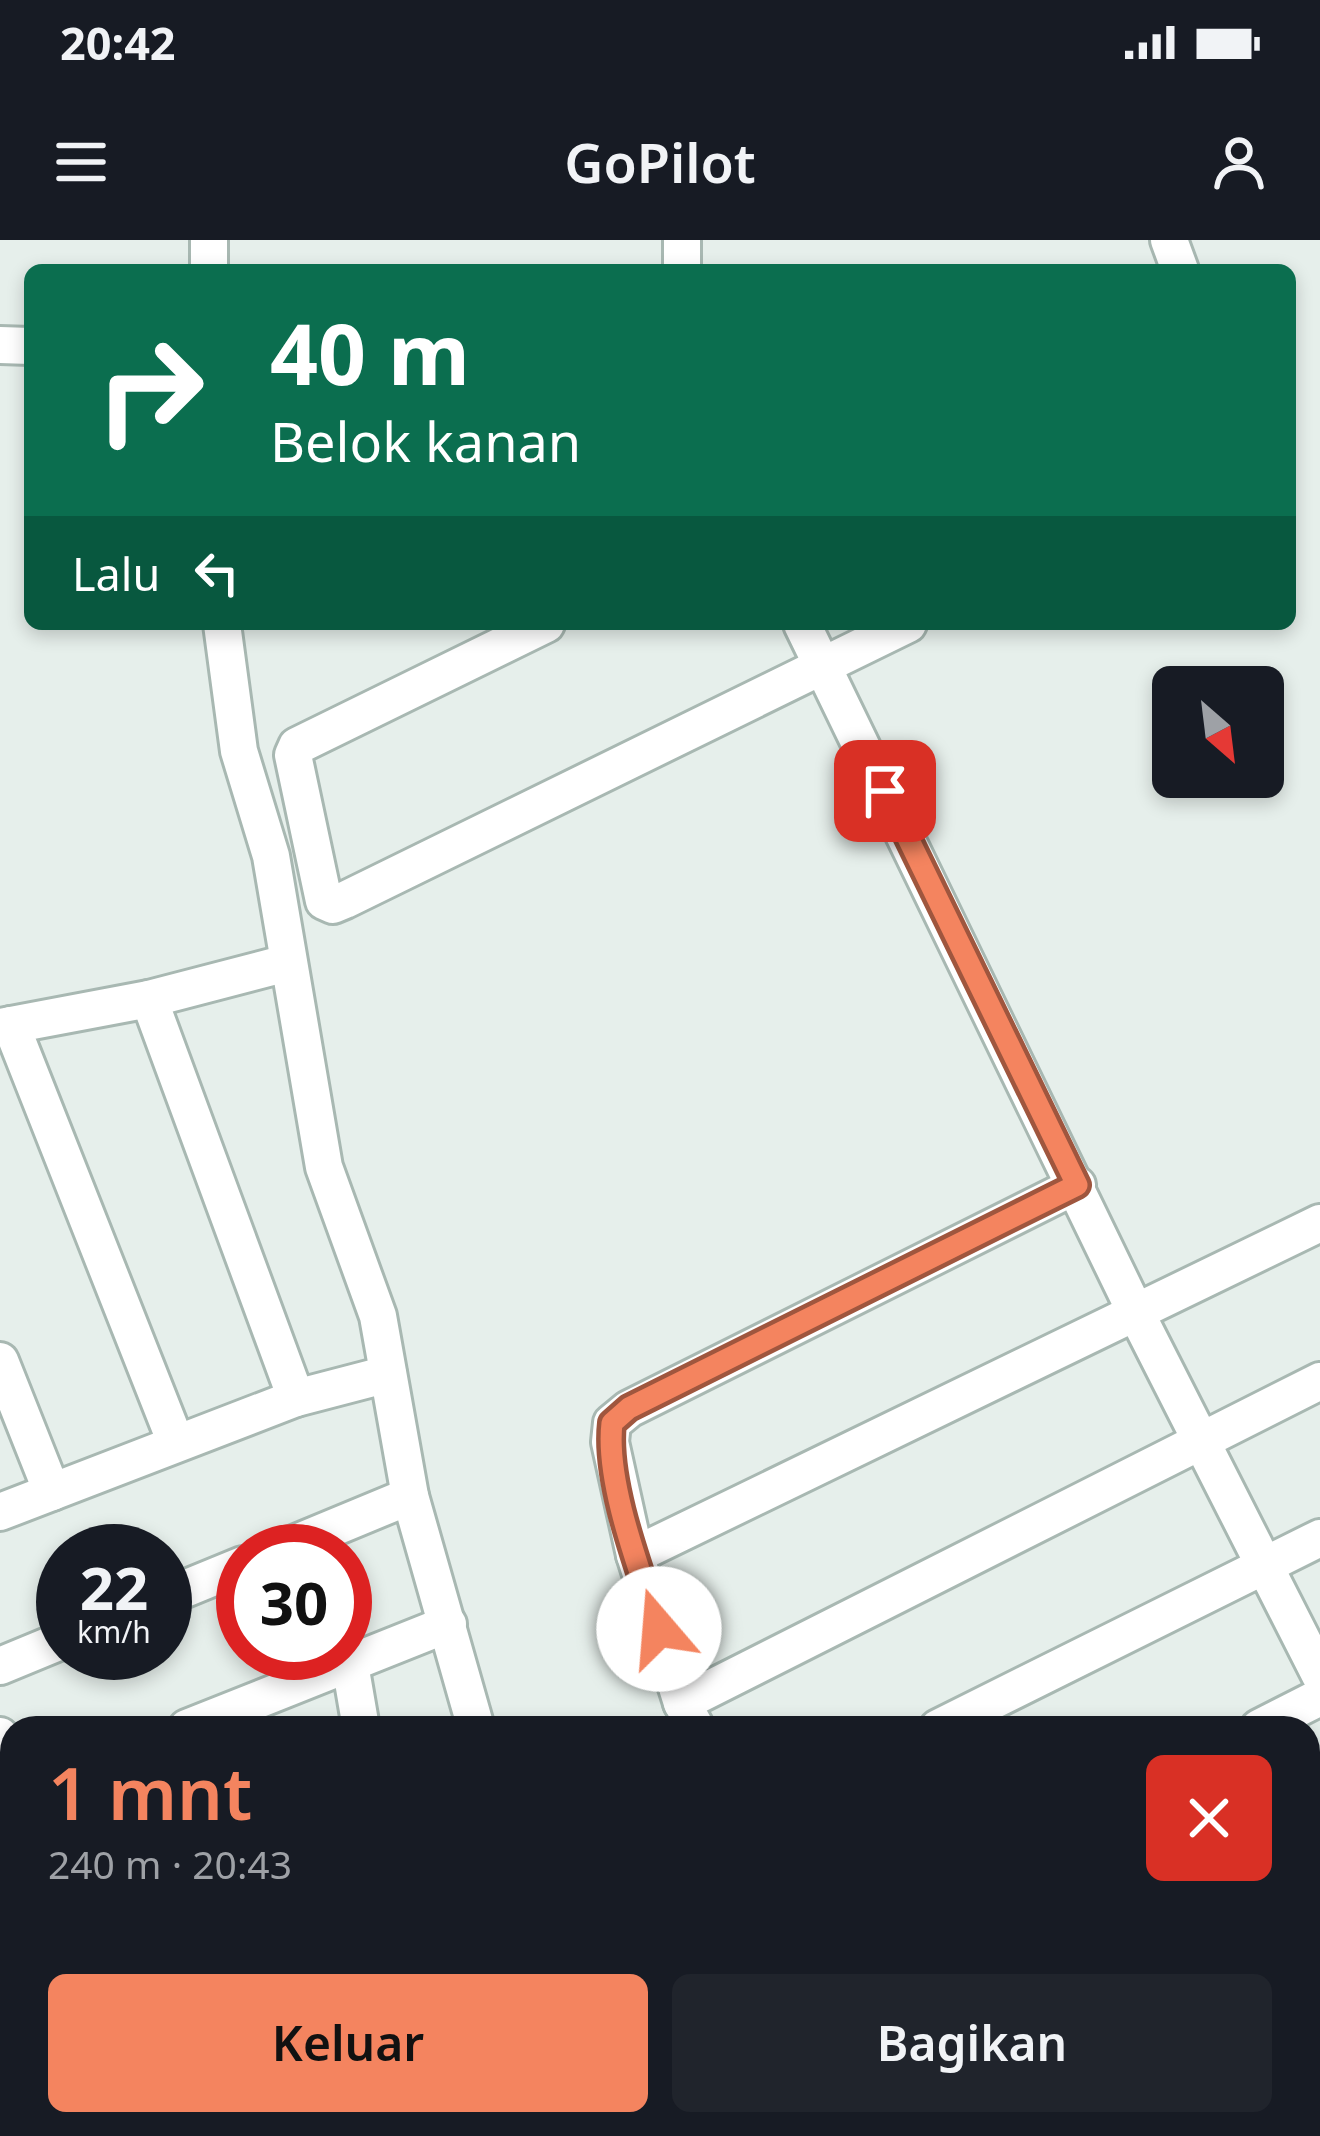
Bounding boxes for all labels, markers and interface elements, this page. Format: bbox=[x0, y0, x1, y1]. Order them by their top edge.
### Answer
text: 20:42 bbox=[60, 12, 176, 73]
text: GoPilot bbox=[564, 125, 756, 199]
icon: menu bbox=[48, 129, 114, 195]
icon: person bbox=[1206, 129, 1272, 195]
text: 40 m bbox=[270, 295, 470, 410]
icon: right bbox=[72, 312, 228, 468]
text: Belok kanan bbox=[270, 404, 581, 478]
icon: left bbox=[184, 540, 250, 606]
text: Lalu bbox=[72, 543, 160, 604]
north arrow bbox=[1152, 666, 1284, 798]
map controls bbox=[1152, 666, 1284, 798]
pin bbox=[834, 740, 936, 842]
icon: arrive bbox=[852, 758, 918, 824]
speed limit sign: 30 bbox=[216, 1524, 372, 1680]
text: 22 bbox=[80, 1546, 148, 1628]
position arrow bbox=[596, 1566, 722, 1692]
text: km/h bbox=[77, 1611, 151, 1652]
text: 1 mnt bbox=[48, 1743, 252, 1841]
button: close bbox=[1146, 1755, 1272, 1881]
text: 240 m · 20:43 bbox=[48, 1837, 292, 1890]
button: Keluar bbox=[48, 1974, 648, 2112]
button: Bagikan bbox=[672, 1974, 1272, 2112]

